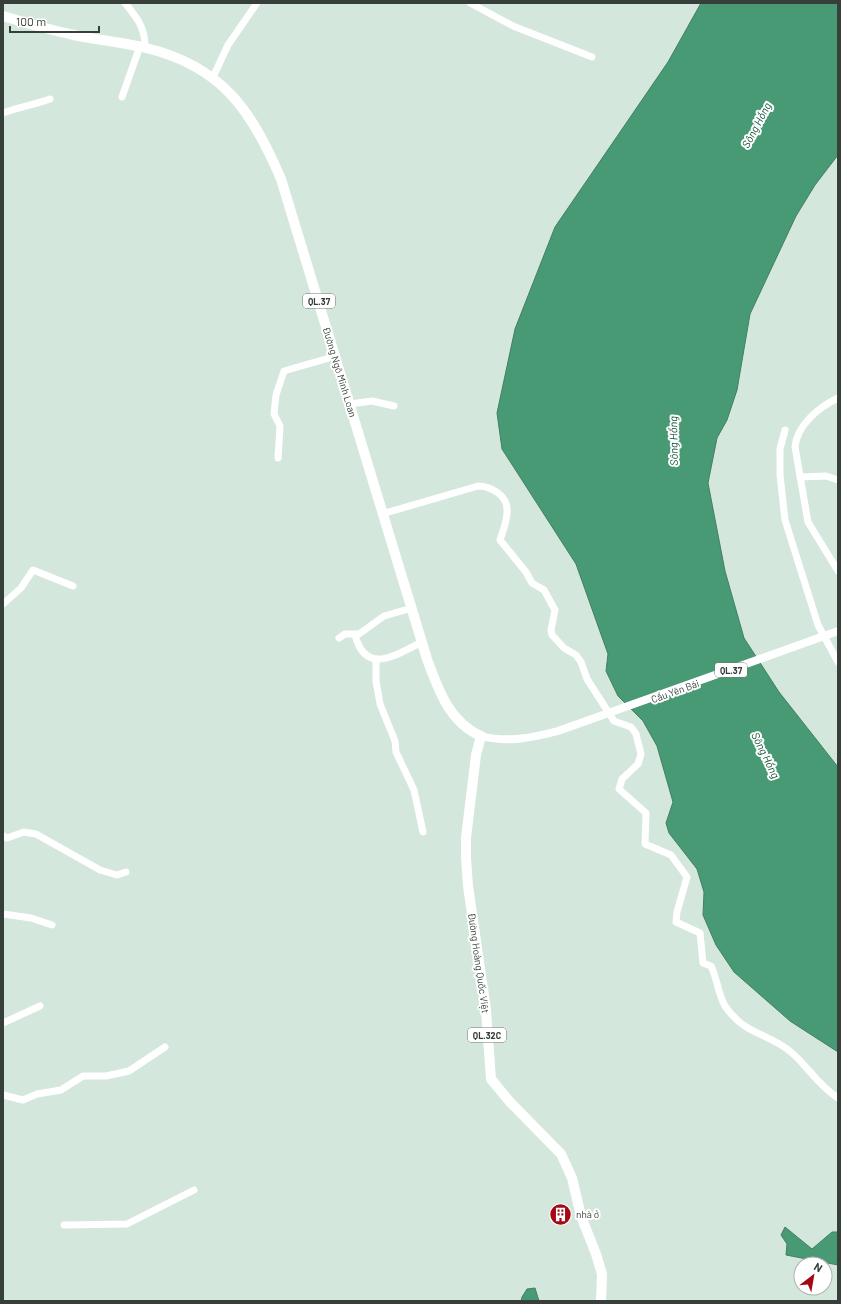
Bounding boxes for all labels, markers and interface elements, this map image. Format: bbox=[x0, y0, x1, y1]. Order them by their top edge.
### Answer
scale bar bbox=[10, 8, 99, 34]
text: 100 m bbox=[16, 14, 46, 28]
water label: Sông Hồng bbox=[739, 100, 774, 150]
road number: QL.37 bbox=[303, 294, 335, 308]
street label: Đường Ngô Minh Loan bbox=[321, 325, 359, 419]
water label: Sông Hồng bbox=[666, 416, 680, 466]
road number: QL.37 bbox=[715, 663, 747, 677]
street label: Cầu Yên Bái bbox=[649, 677, 701, 705]
water label: Sông Hồng bbox=[749, 730, 783, 780]
street label: Đường Hoàng Quốc Việt bbox=[466, 912, 492, 1014]
road number: QL.32C bbox=[468, 1028, 506, 1042]
building icon: nhà ở bbox=[548, 1201, 574, 1227]
place label: nhà ở bbox=[576, 1208, 599, 1220]
north arrow bbox=[793, 1256, 833, 1296]
text: N bbox=[812, 1260, 825, 1274]

